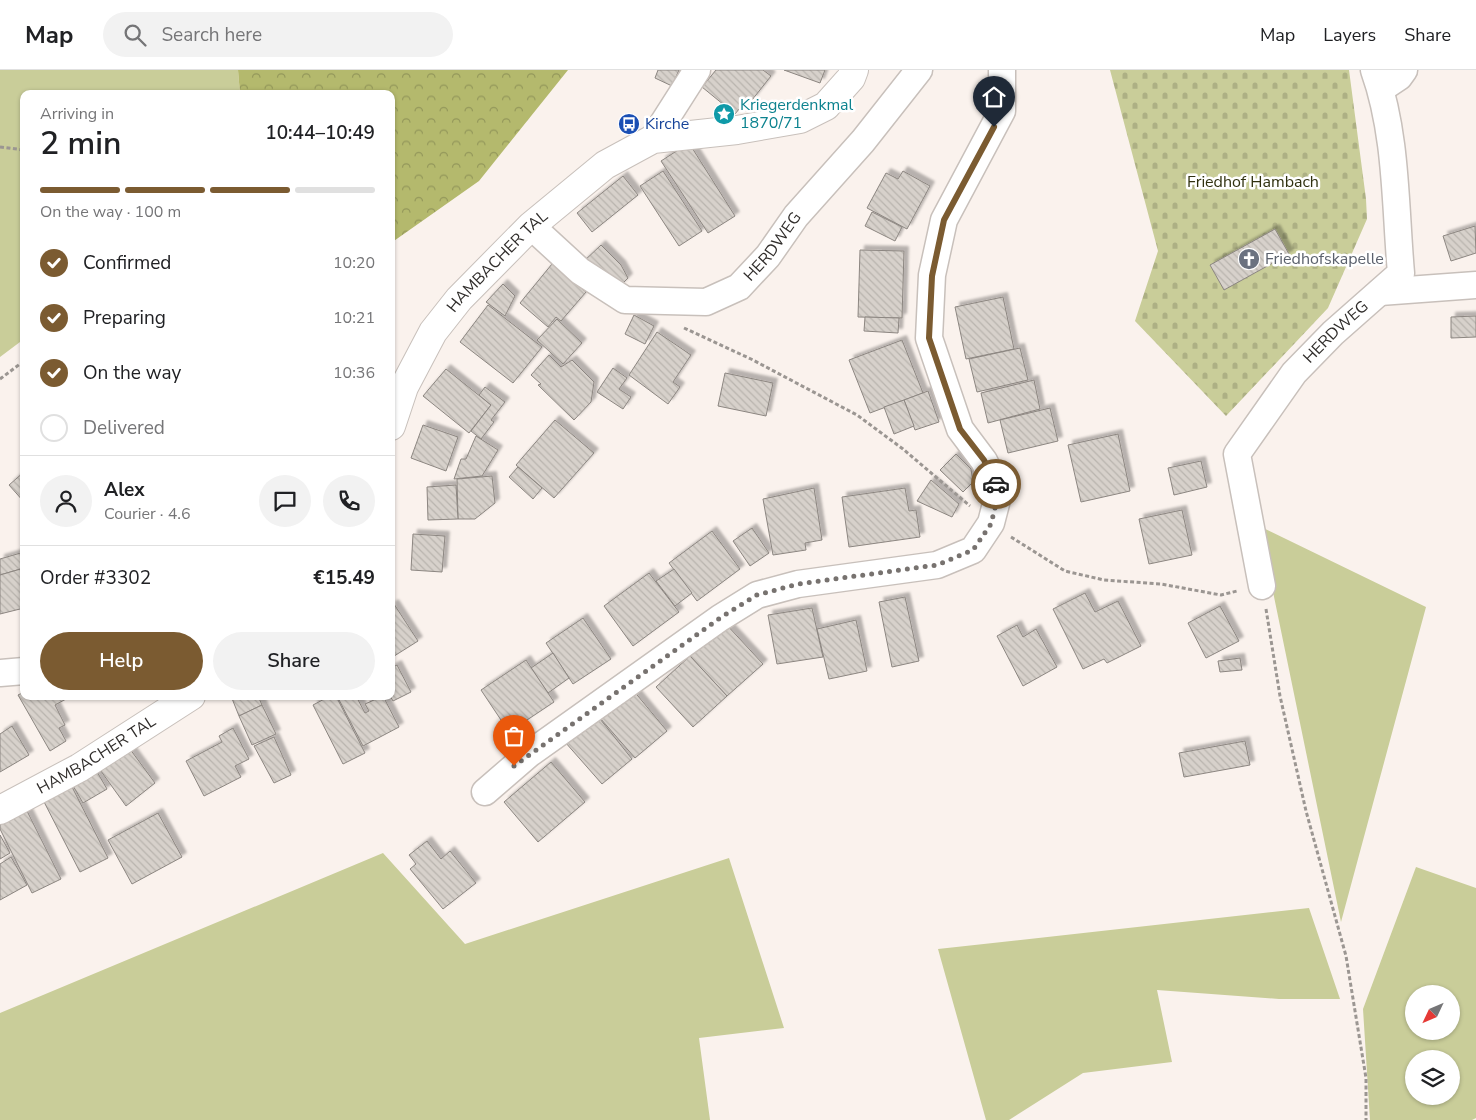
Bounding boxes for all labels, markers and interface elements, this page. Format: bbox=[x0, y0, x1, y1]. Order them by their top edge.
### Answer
search box bbox=[103, 12, 453, 57]
text: Map bbox=[25, 19, 73, 51]
icon: search bbox=[121, 21, 149, 49]
text: Search here bbox=[161, 22, 262, 48]
text: Map bbox=[1260, 23, 1295, 47]
text: Layers bbox=[1323, 23, 1376, 47]
text: Share bbox=[1404, 23, 1451, 47]
pin bbox=[973, 76, 1015, 127]
icon: home bbox=[980, 83, 1008, 111]
place label: Kriegerdenkmal 1870/71 bbox=[740, 94, 854, 134]
place icon: Kriegerdenkmal 1870/71 bbox=[712, 102, 736, 126]
text: Arriving in bbox=[40, 103, 114, 125]
bus stop icon: Kirche bbox=[617, 112, 641, 136]
place label: Kirche bbox=[645, 113, 689, 135]
text: 10:44–10:49 bbox=[265, 120, 375, 146]
text: 2 min bbox=[40, 122, 122, 165]
park label: Friedhof Hambach bbox=[1187, 171, 1319, 193]
text: On the way · 100 m bbox=[40, 201, 181, 223]
street label: HAMBACHER TAL bbox=[442, 205, 553, 317]
street label: HERDWEG bbox=[739, 208, 806, 286]
church icon: Friedhofskapelle bbox=[1237, 247, 1261, 271]
place label: Friedhofskapelle bbox=[1265, 248, 1384, 270]
icon: check bbox=[40, 249, 68, 277]
text: Confirmed bbox=[83, 250, 171, 276]
text: 10:20 bbox=[333, 252, 375, 274]
street label: HERDWEG bbox=[1298, 296, 1373, 368]
icon: check bbox=[40, 304, 68, 332]
text: Preparing bbox=[83, 305, 166, 331]
text: 10:21 bbox=[333, 307, 375, 329]
icon: check bbox=[40, 359, 68, 387]
text: On the way bbox=[83, 360, 181, 386]
text: 10:36 bbox=[333, 362, 375, 384]
text: Delivered bbox=[83, 415, 165, 441]
courier bbox=[971, 459, 1021, 509]
icon: car bbox=[982, 470, 1010, 498]
button: person bbox=[40, 475, 92, 527]
button: chat bbox=[259, 475, 311, 527]
button: phone bbox=[323, 475, 375, 527]
text: Alex bbox=[104, 477, 145, 503]
text: Courier · 4.6 bbox=[104, 503, 190, 525]
text: Order #3302 bbox=[40, 565, 151, 591]
text: €15.49 bbox=[313, 565, 375, 591]
button: Help bbox=[40, 632, 203, 690]
button: Share bbox=[213, 632, 375, 690]
street label: HAMBACHER TAL bbox=[33, 710, 160, 799]
pin bbox=[493, 715, 535, 766]
icon: bag bbox=[500, 722, 528, 750]
north arrow bbox=[1405, 985, 1460, 1040]
map controls bbox=[1405, 985, 1460, 1105]
button: layers bbox=[1405, 1050, 1460, 1105]

